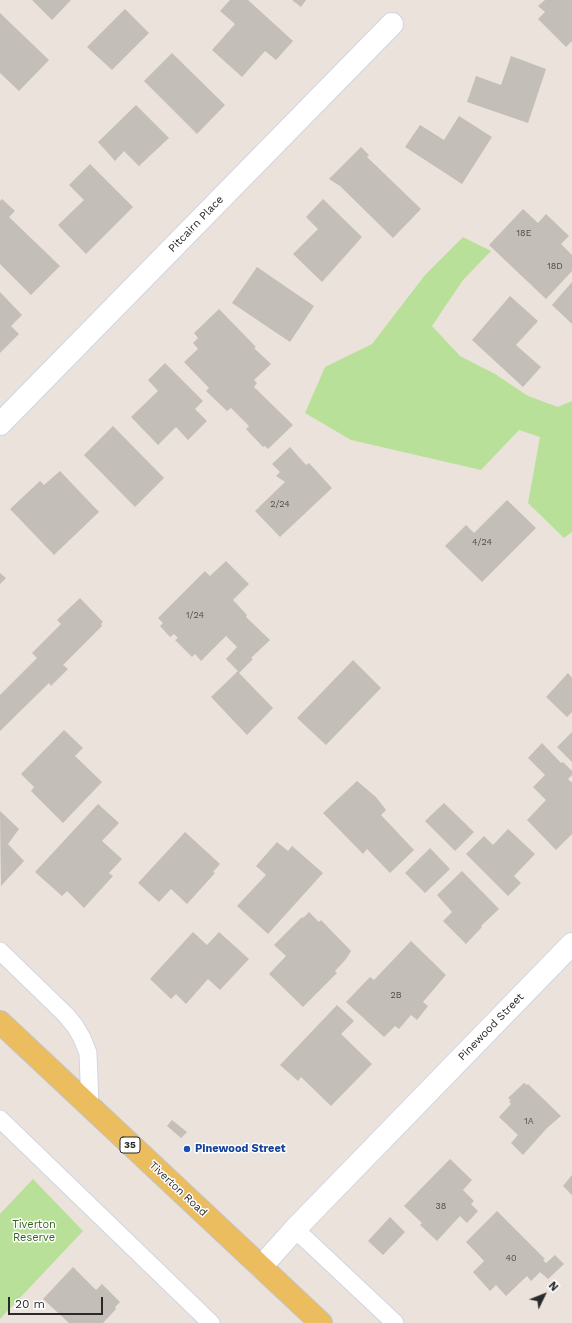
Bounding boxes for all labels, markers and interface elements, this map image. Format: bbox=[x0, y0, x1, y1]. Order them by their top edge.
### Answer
street label: Pitcairn Place bbox=[166, 193, 226, 255]
house number: 18E bbox=[517, 228, 531, 238]
house number: 18D bbox=[547, 261, 563, 271]
house number: 2/24 bbox=[270, 499, 290, 509]
house number: 4/24 bbox=[472, 537, 492, 547]
house number: 1/24 bbox=[186, 610, 204, 620]
house number: 2B bbox=[390, 990, 402, 1000]
street label: Pinewood Street bbox=[455, 991, 527, 1063]
house number: 1A bbox=[524, 1116, 534, 1126]
road number: 35 bbox=[120, 1137, 140, 1153]
place label: Pinewood Street bbox=[195, 1142, 286, 1156]
marker: Pinewood Street bbox=[182, 1144, 192, 1154]
street label: Tiverton Road bbox=[146, 1159, 210, 1219]
house number: 38 bbox=[436, 1201, 446, 1211]
park label: Tiverton Reserve bbox=[12, 1218, 56, 1244]
house number: 40 bbox=[505, 1253, 517, 1263]
north arrow bbox=[524, 1275, 564, 1315]
text: N bbox=[546, 1279, 561, 1294]
scale bar bbox=[10, 1289, 105, 1315]
text: 20 m bbox=[15, 1297, 45, 1311]

